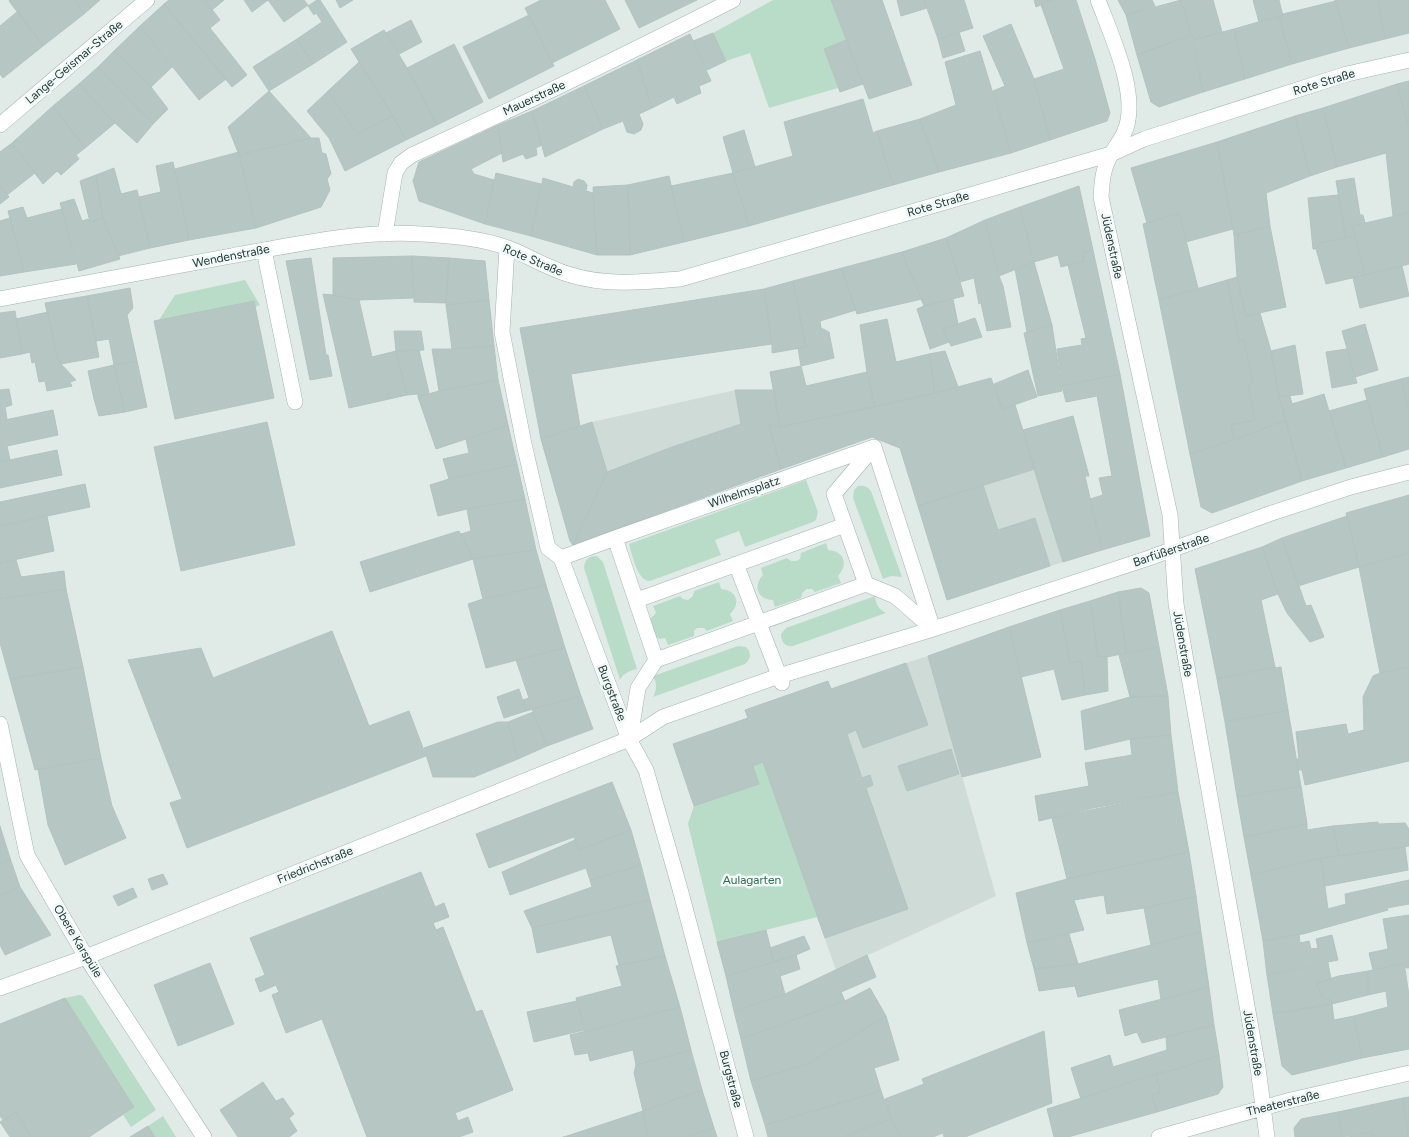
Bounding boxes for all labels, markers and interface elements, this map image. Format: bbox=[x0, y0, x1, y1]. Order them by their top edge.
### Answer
street label: Lange-Geismar-Straße bbox=[23, 17, 126, 107]
street label: Rote Straße bbox=[1291, 66, 1357, 98]
street label: Mauerstraße bbox=[501, 77, 568, 119]
street label: Rote Straße bbox=[905, 188, 971, 220]
street label: Jüdenstraße bbox=[1098, 212, 1126, 281]
street label: Rote Straße bbox=[501, 241, 566, 279]
street label: Wendenstraße bbox=[191, 242, 271, 270]
street label: Wilhelmsplatz bbox=[706, 473, 782, 511]
street label: Barfüßerstraße bbox=[1131, 530, 1211, 570]
street label: Jüdenstraße bbox=[1170, 610, 1196, 679]
street label: Burgstraße bbox=[595, 663, 629, 723]
street label: Friedrichstraße bbox=[275, 843, 355, 887]
park label: Aulagarten bbox=[723, 873, 782, 887]
street label: Obere Karspüle bbox=[51, 902, 105, 980]
street label: Jüdenstraße bbox=[1240, 1009, 1266, 1078]
street label: Burgstraße bbox=[717, 1049, 745, 1110]
street label: Theaterstraße bbox=[1245, 1087, 1321, 1119]

